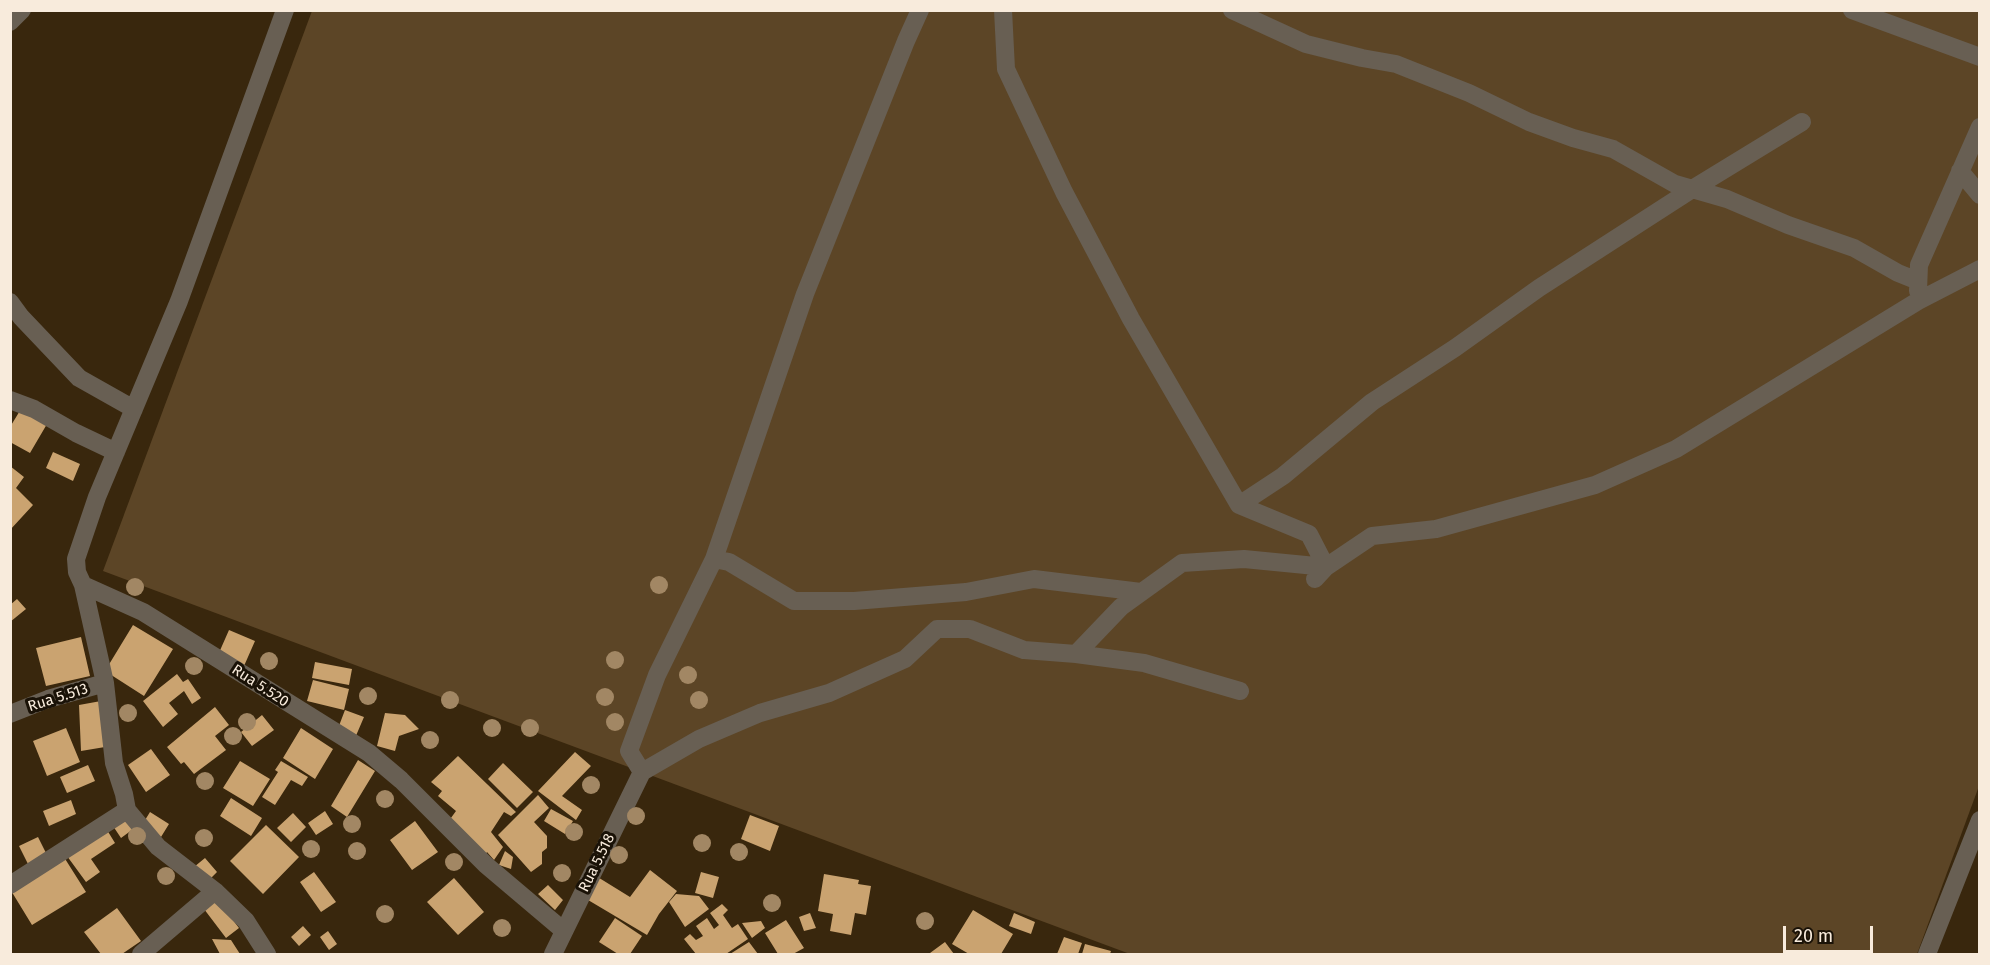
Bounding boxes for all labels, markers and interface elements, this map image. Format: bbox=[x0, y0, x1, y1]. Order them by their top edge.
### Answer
street label: Rua 5.520 bbox=[228, 661, 292, 711]
street label: Rua 5.513 bbox=[26, 680, 90, 716]
street label: Rua 5.518 bbox=[575, 831, 619, 895]
scale bar bbox=[1786, 914, 1876, 952]
text: 20 m bbox=[1794, 925, 1833, 947]

